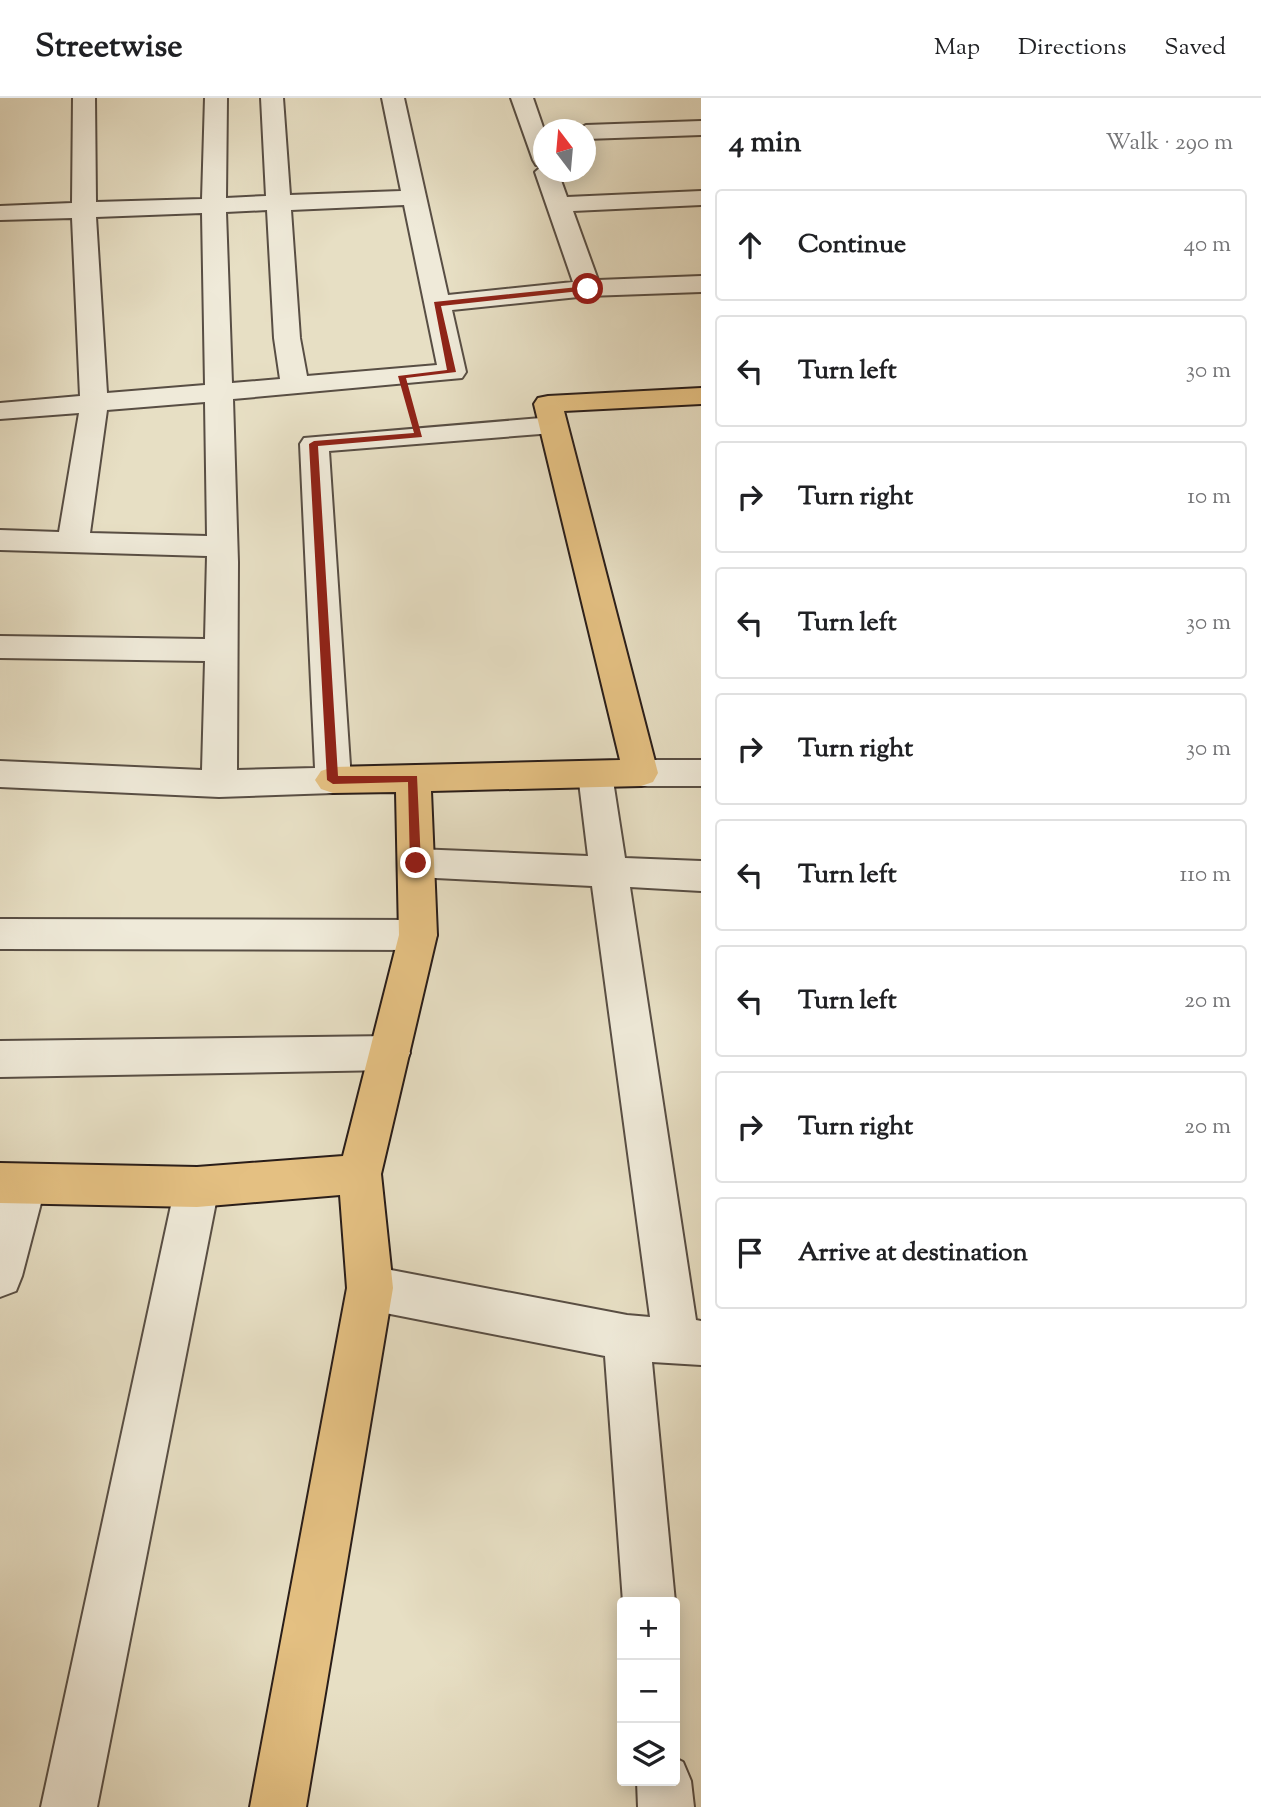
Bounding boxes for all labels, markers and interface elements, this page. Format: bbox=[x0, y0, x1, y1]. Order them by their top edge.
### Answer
text: Streetwise bbox=[35, 24, 183, 72]
text: Map bbox=[934, 31, 980, 65]
text: Directions bbox=[1018, 31, 1126, 65]
text: Saved bbox=[1164, 31, 1226, 65]
north arrow bbox=[533, 119, 596, 182]
text: 4 min bbox=[729, 122, 802, 165]
text: Walk · 290 m bbox=[1105, 127, 1233, 160]
icon: ahead bbox=[731, 226, 769, 264]
text: Continue bbox=[798, 227, 906, 264]
text: 40 m bbox=[1184, 229, 1231, 262]
route start bbox=[572, 273, 603, 304]
icon: left bbox=[731, 352, 769, 390]
text: Turn left bbox=[798, 353, 897, 390]
text: 30 m bbox=[1186, 355, 1231, 388]
icon: right bbox=[731, 478, 769, 516]
text: Turn right bbox=[798, 479, 913, 516]
text: 10 m bbox=[1187, 481, 1231, 514]
icon: left bbox=[731, 604, 769, 642]
text: Turn left bbox=[798, 605, 897, 642]
text: 30 m bbox=[1186, 607, 1231, 640]
icon: right bbox=[731, 730, 769, 768]
text: Turn right bbox=[798, 731, 913, 768]
text: 30 m bbox=[1186, 733, 1231, 766]
route end bbox=[400, 847, 431, 878]
icon: left bbox=[731, 856, 769, 894]
text: Turn left bbox=[798, 857, 897, 894]
text: 110 m bbox=[1180, 859, 1231, 892]
icon: left bbox=[731, 982, 769, 1020]
text: Turn left bbox=[798, 983, 897, 1020]
text: 20 m bbox=[1184, 985, 1231, 1018]
icon: right bbox=[731, 1108, 769, 1146]
text: Turn right bbox=[798, 1109, 913, 1146]
text: 20 m bbox=[1184, 1111, 1231, 1144]
icon: arrive bbox=[731, 1234, 769, 1272]
text: Arrive at destination bbox=[798, 1235, 1028, 1272]
map controls bbox=[617, 1597, 680, 1786]
button: + bbox=[617, 1597, 680, 1660]
button: − bbox=[617, 1660, 680, 1723]
button: layers bbox=[617, 1723, 680, 1786]

